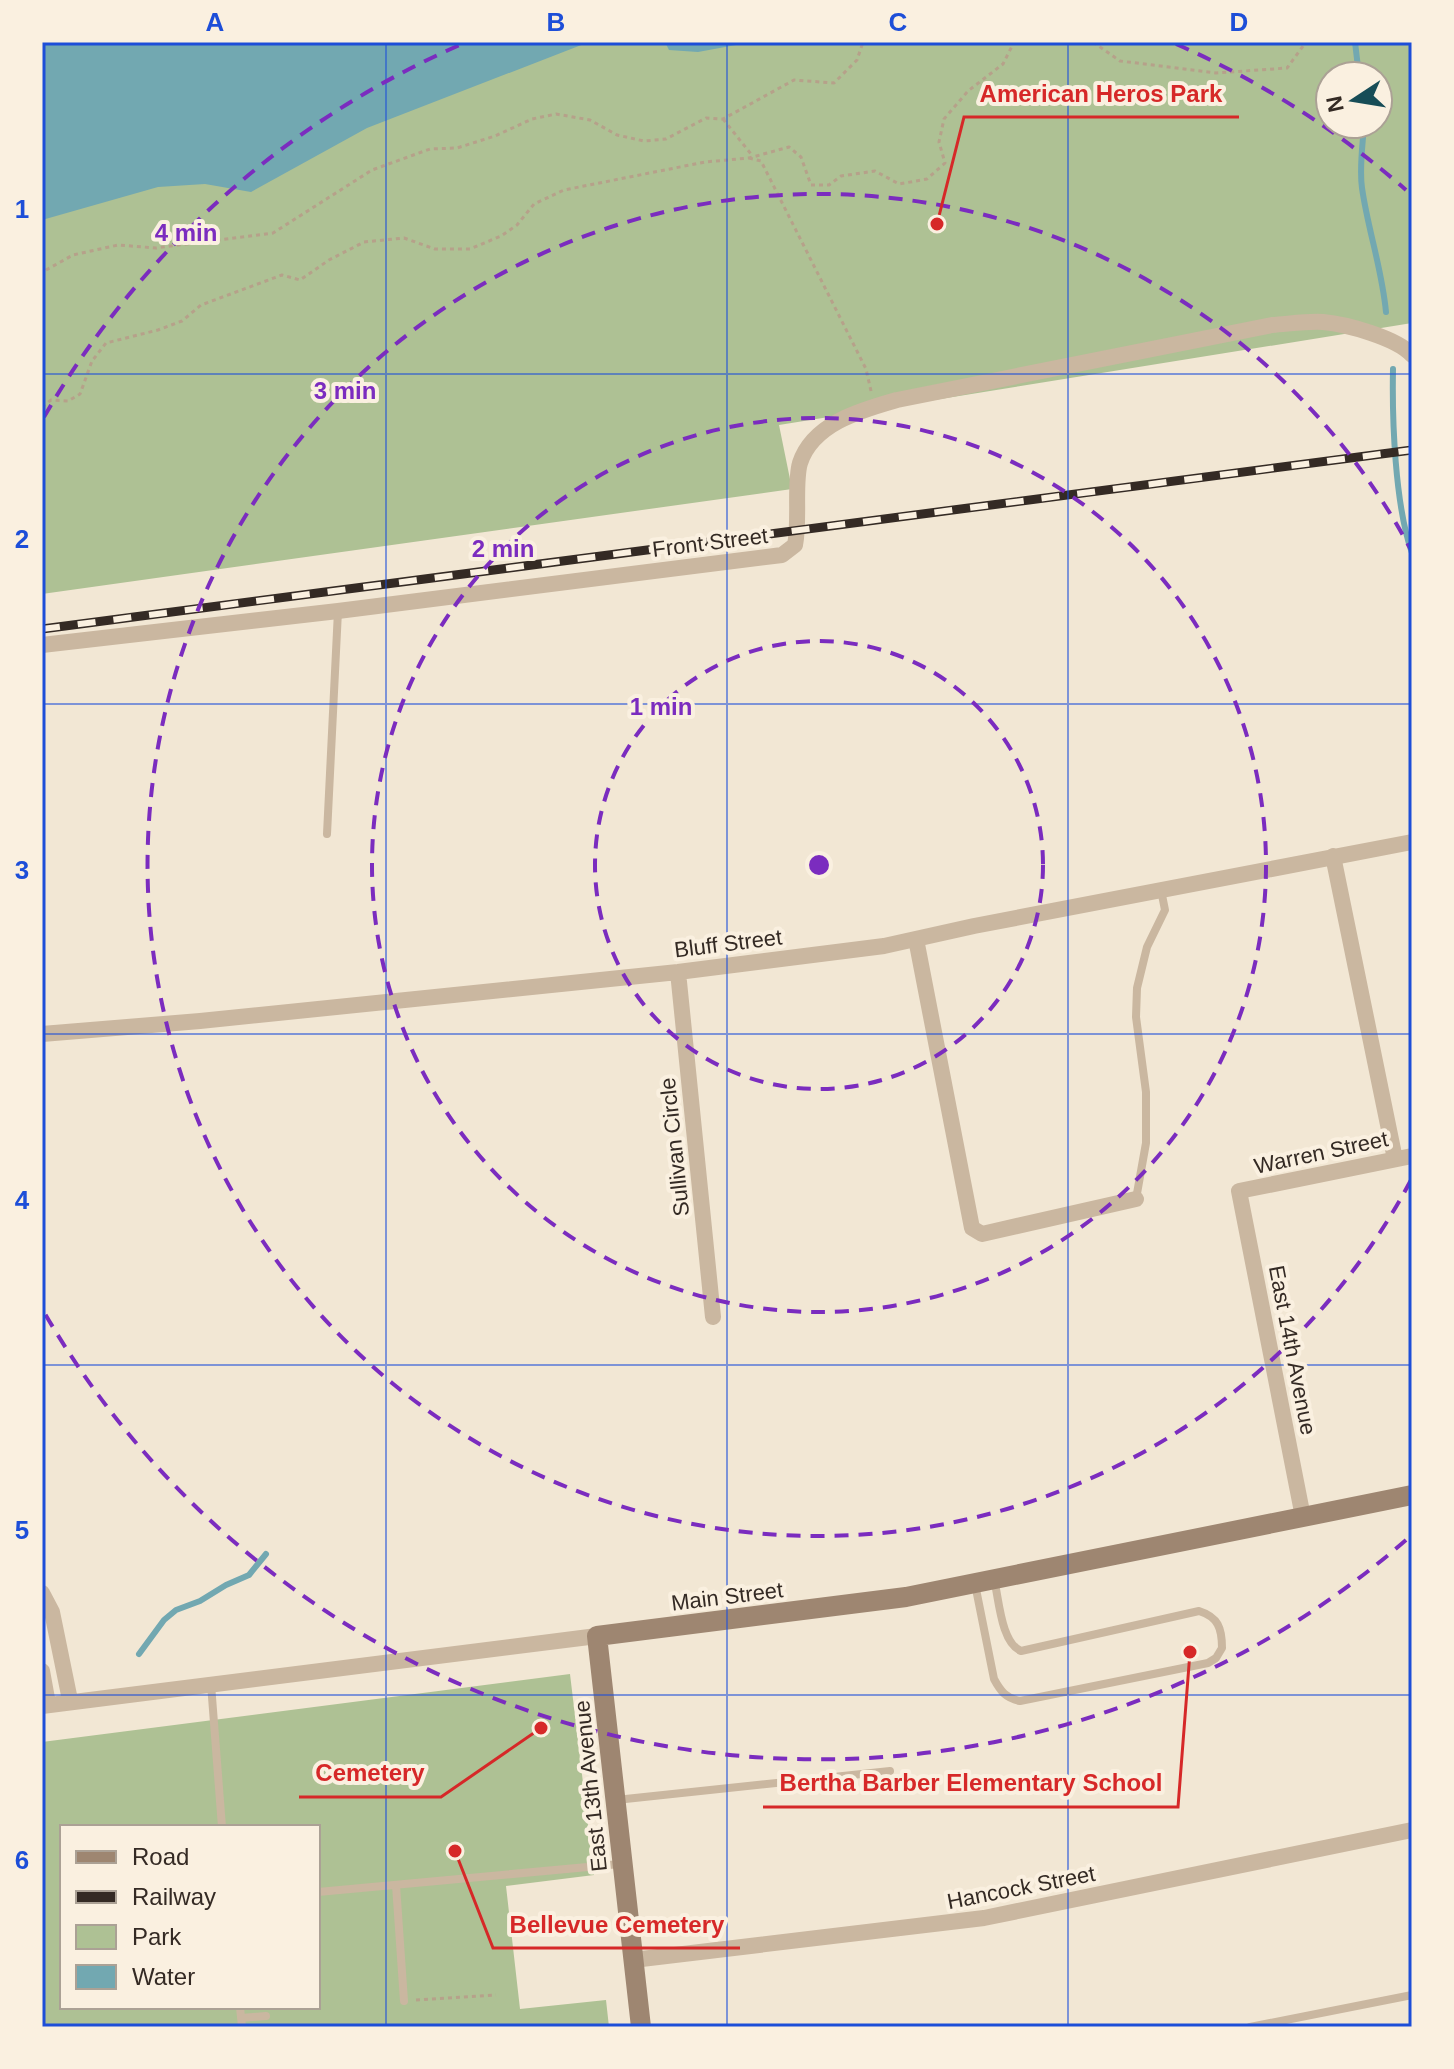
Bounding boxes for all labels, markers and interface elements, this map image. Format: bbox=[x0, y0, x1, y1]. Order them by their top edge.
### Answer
text: A bbox=[206, 7, 225, 37]
text: B bbox=[547, 7, 565, 37]
text: C bbox=[889, 7, 908, 37]
text: D bbox=[1230, 7, 1248, 37]
north arrow bbox=[1314, 60, 1394, 140]
callout: American Heros Park bbox=[964, 69, 1239, 117]
text: American Heros Park bbox=[980, 80, 1223, 107]
text: N bbox=[1321, 94, 1349, 114]
text: 1 bbox=[15, 194, 29, 224]
text: 4 min bbox=[155, 219, 217, 246]
text: 3 min bbox=[314, 377, 376, 404]
street label: Front Street bbox=[651, 523, 769, 562]
text: 2 bbox=[15, 524, 29, 554]
text: 2 min bbox=[472, 535, 534, 562]
text: 1 min bbox=[630, 693, 692, 720]
centre of rings bbox=[805, 851, 833, 879]
text: 3 bbox=[15, 855, 29, 885]
street label: Bluff Street bbox=[673, 924, 783, 963]
street label: Sullivan Circle bbox=[655, 1076, 694, 1218]
street label: Warren Street bbox=[1252, 1126, 1390, 1179]
text: 4 bbox=[15, 1185, 30, 1215]
street label: East 14th Avenue bbox=[1264, 1263, 1321, 1437]
text: 5 bbox=[15, 1515, 29, 1545]
street label: Main Street bbox=[670, 1577, 784, 1616]
street label: East 13th Avenue bbox=[569, 1699, 612, 1873]
callout: Cemetery bbox=[299, 1749, 441, 1797]
text: Cemetery bbox=[315, 1759, 425, 1786]
callout: Bertha Barber Elementary School bbox=[763, 1759, 1178, 1807]
text: Bertha Barber Elementary School bbox=[780, 1769, 1162, 1796]
legend bbox=[60, 1825, 320, 2009]
text: Road bbox=[132, 1843, 189, 1870]
text: 6 bbox=[15, 1845, 29, 1875]
street label: Hancock Street bbox=[945, 1861, 1097, 1914]
text: Railway bbox=[132, 1883, 216, 1910]
callout: Bellevue Cemetery bbox=[493, 1900, 740, 1948]
text: Bellevue Cemetery bbox=[510, 1911, 725, 1938]
text: Park bbox=[132, 1923, 182, 1950]
text: Water bbox=[132, 1963, 195, 1990]

